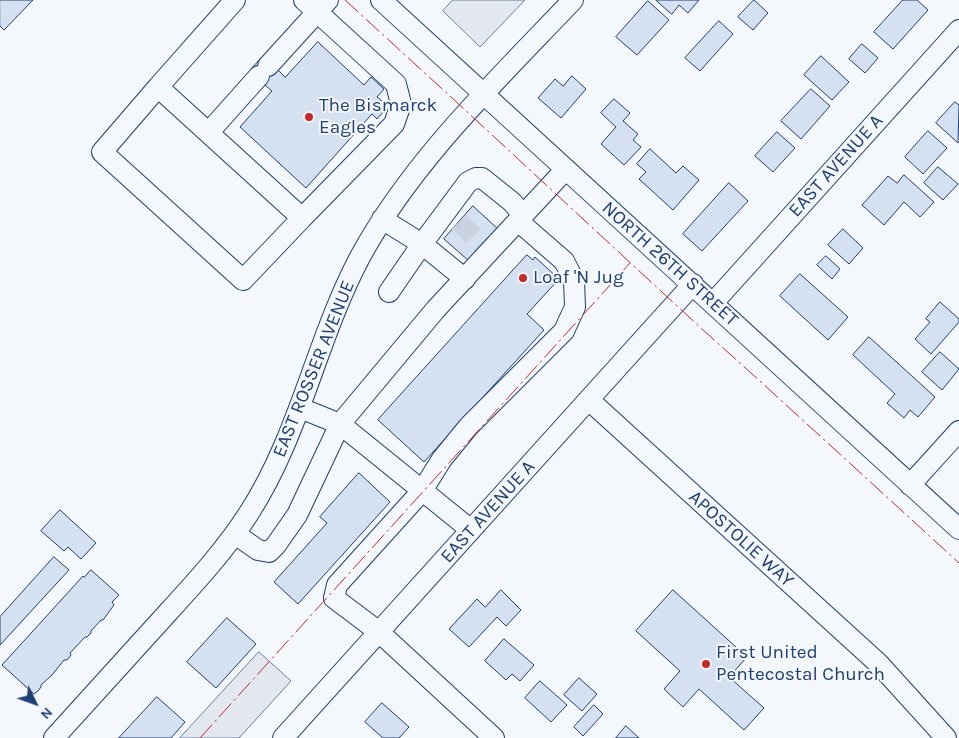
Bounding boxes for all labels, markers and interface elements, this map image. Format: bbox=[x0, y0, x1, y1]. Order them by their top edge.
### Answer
place label: The Bismarck Eagles bbox=[319, 95, 437, 139]
street label: EAST AVENUE A bbox=[784, 110, 888, 222]
marker: The Bismarck Eagles bbox=[303, 111, 315, 123]
street label: NORTH 26TH STREET bbox=[597, 197, 743, 331]
place label: Loaf 'N Jug bbox=[533, 267, 624, 289]
marker: Loaf 'N Jug bbox=[517, 272, 529, 284]
street label: EAST ROSSER AVENUE bbox=[268, 277, 360, 461]
street label: EAST AVENUE A bbox=[436, 456, 540, 568]
street label: APOSTOLIE WAY bbox=[684, 486, 798, 592]
place label: First United Pentecostal Church bbox=[716, 642, 885, 686]
marker: First United Pentecostal Church bbox=[700, 658, 712, 670]
north arrow bbox=[10, 678, 60, 728]
text: N bbox=[37, 704, 56, 723]

